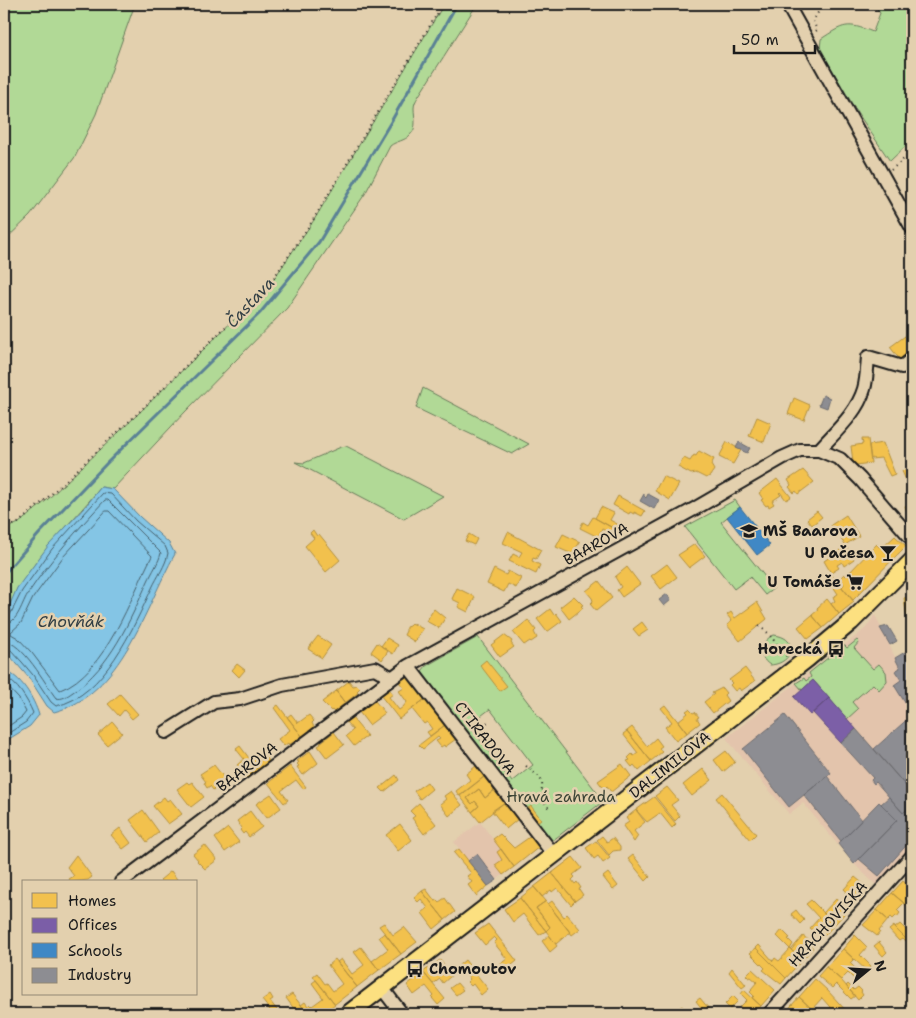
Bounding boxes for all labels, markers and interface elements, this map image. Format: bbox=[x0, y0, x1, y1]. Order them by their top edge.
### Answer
scale bar bbox=[734, 22, 815, 54]
text: 50 m bbox=[741, 30, 779, 50]
water label: Častava bbox=[222, 273, 279, 332]
street label: BAAROVA bbox=[560, 518, 632, 570]
place label: MŠ Baarova bbox=[763, 520, 858, 541]
school or university icon: MŠ Baarova bbox=[739, 521, 759, 541]
place label: U Pačesa bbox=[805, 543, 875, 563]
bar icon: U Pačesa bbox=[878, 543, 898, 563]
place label: U Tomáše bbox=[767, 572, 841, 592]
supermarket icon: U Tomáše bbox=[845, 572, 865, 592]
water label: Chovňák bbox=[38, 611, 104, 632]
place label: Horecká bbox=[758, 639, 823, 659]
bus stop icon: Horecká bbox=[826, 639, 846, 659]
street label: CTIRADOVA bbox=[450, 697, 520, 779]
street label: DALIMILOVA bbox=[625, 727, 715, 803]
street label: BAAROVA bbox=[212, 737, 282, 796]
park label: Hravá zahrada bbox=[506, 787, 616, 807]
street label: HRACHOVISKA bbox=[784, 877, 872, 971]
legend bbox=[22, 880, 198, 996]
text: Homes bbox=[68, 891, 116, 911]
text: Offices bbox=[68, 915, 117, 935]
text: Schools bbox=[68, 941, 123, 961]
north arrow bbox=[844, 946, 894, 996]
text: N bbox=[870, 958, 891, 974]
bus stop icon: Chomoutov bbox=[405, 959, 425, 979]
place label: Chomoutov bbox=[429, 959, 516, 979]
text: Industry bbox=[68, 965, 132, 985]

